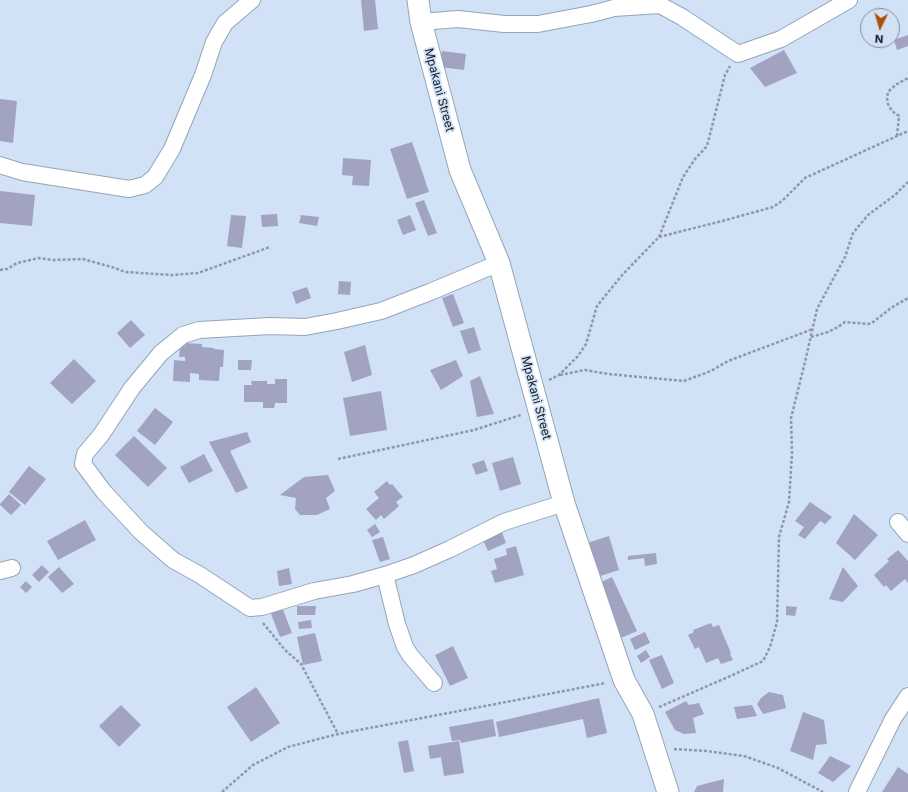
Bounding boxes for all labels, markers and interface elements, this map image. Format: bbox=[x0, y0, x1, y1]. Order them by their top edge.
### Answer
north arrow bbox=[860, 8, 900, 48]
text: N bbox=[874, 32, 884, 46]
street label: Mpakani Street bbox=[421, 47, 457, 133]
street label: Mpakani Street bbox=[518, 355, 554, 441]

